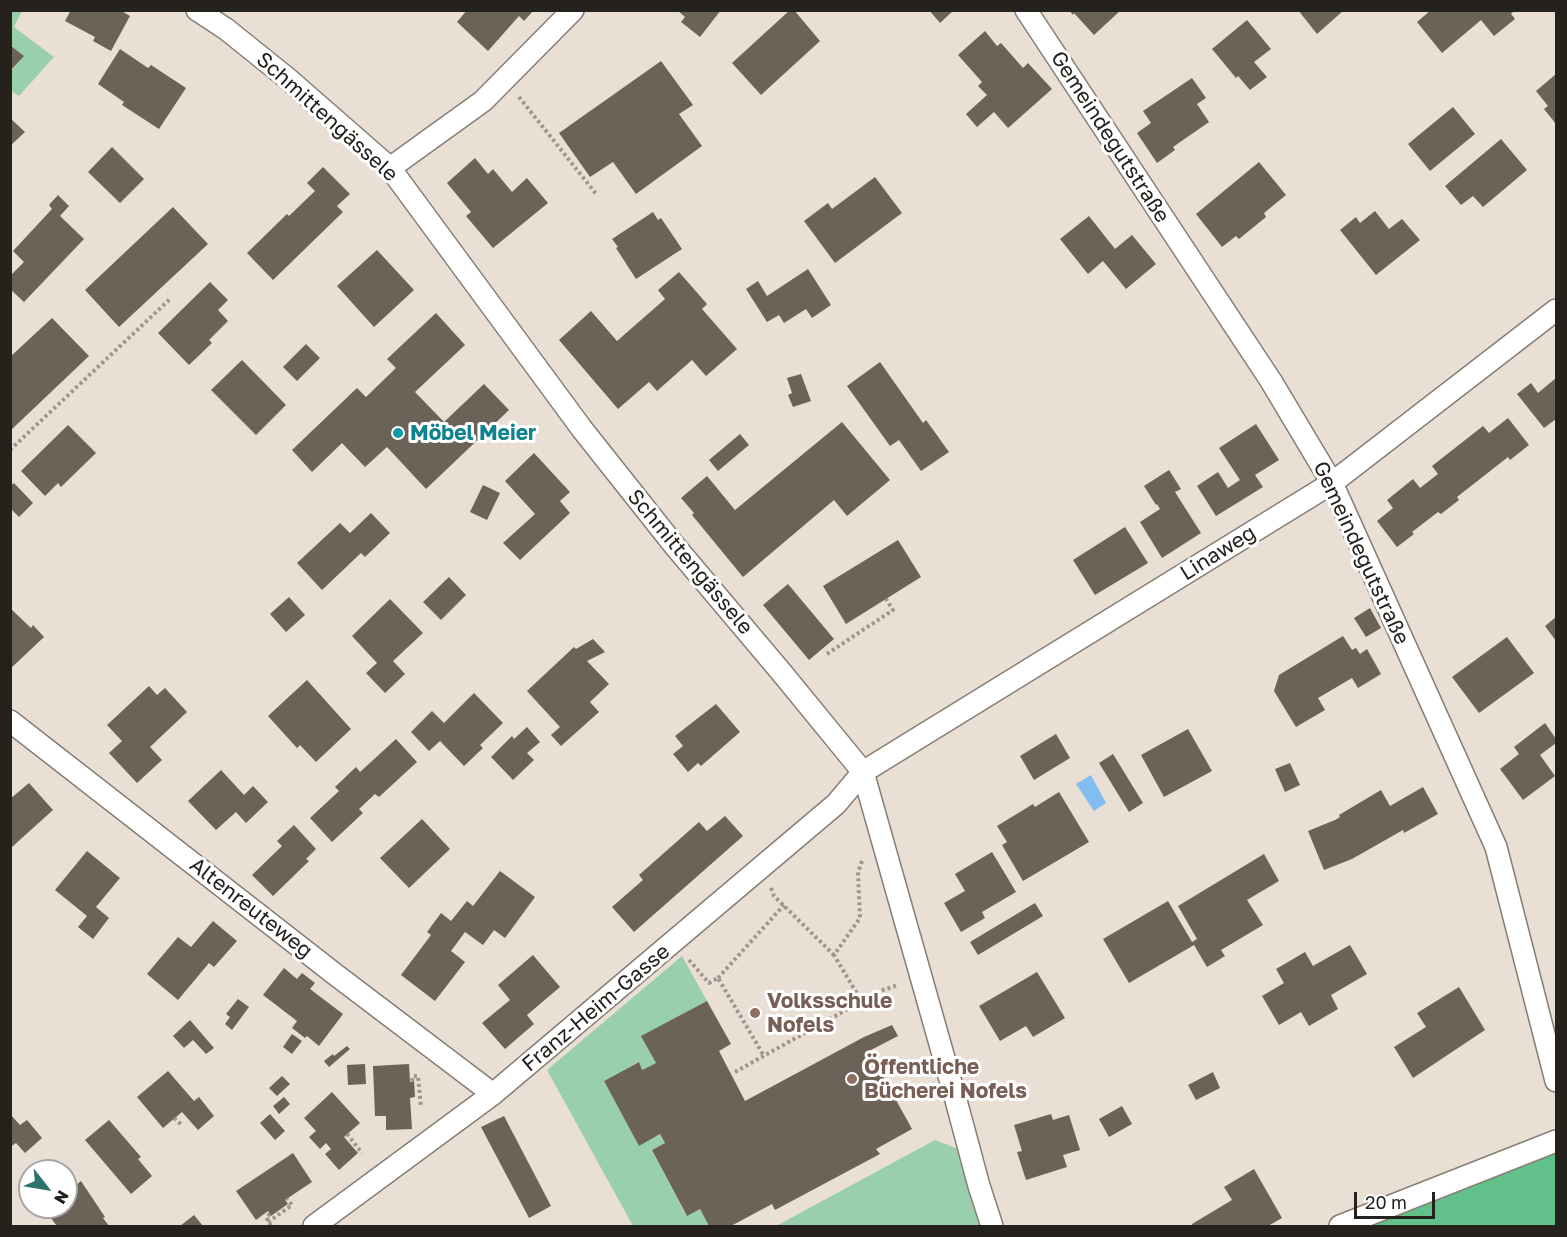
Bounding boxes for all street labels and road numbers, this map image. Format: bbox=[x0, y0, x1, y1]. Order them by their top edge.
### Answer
street label: Schmittengässele bbox=[251, 47, 403, 187]
street label: Gemeindegutstraße bbox=[1045, 47, 1175, 227]
street label: Gemeindegutstraße bbox=[1307, 457, 1415, 649]
street label: Schmittengässele bbox=[622, 484, 758, 640]
street label: Linaweg bbox=[1176, 520, 1260, 586]
street label: Altenreuteweg bbox=[185, 852, 317, 964]
street label: Franz-Heim-Gasse bbox=[517, 939, 675, 1077]

